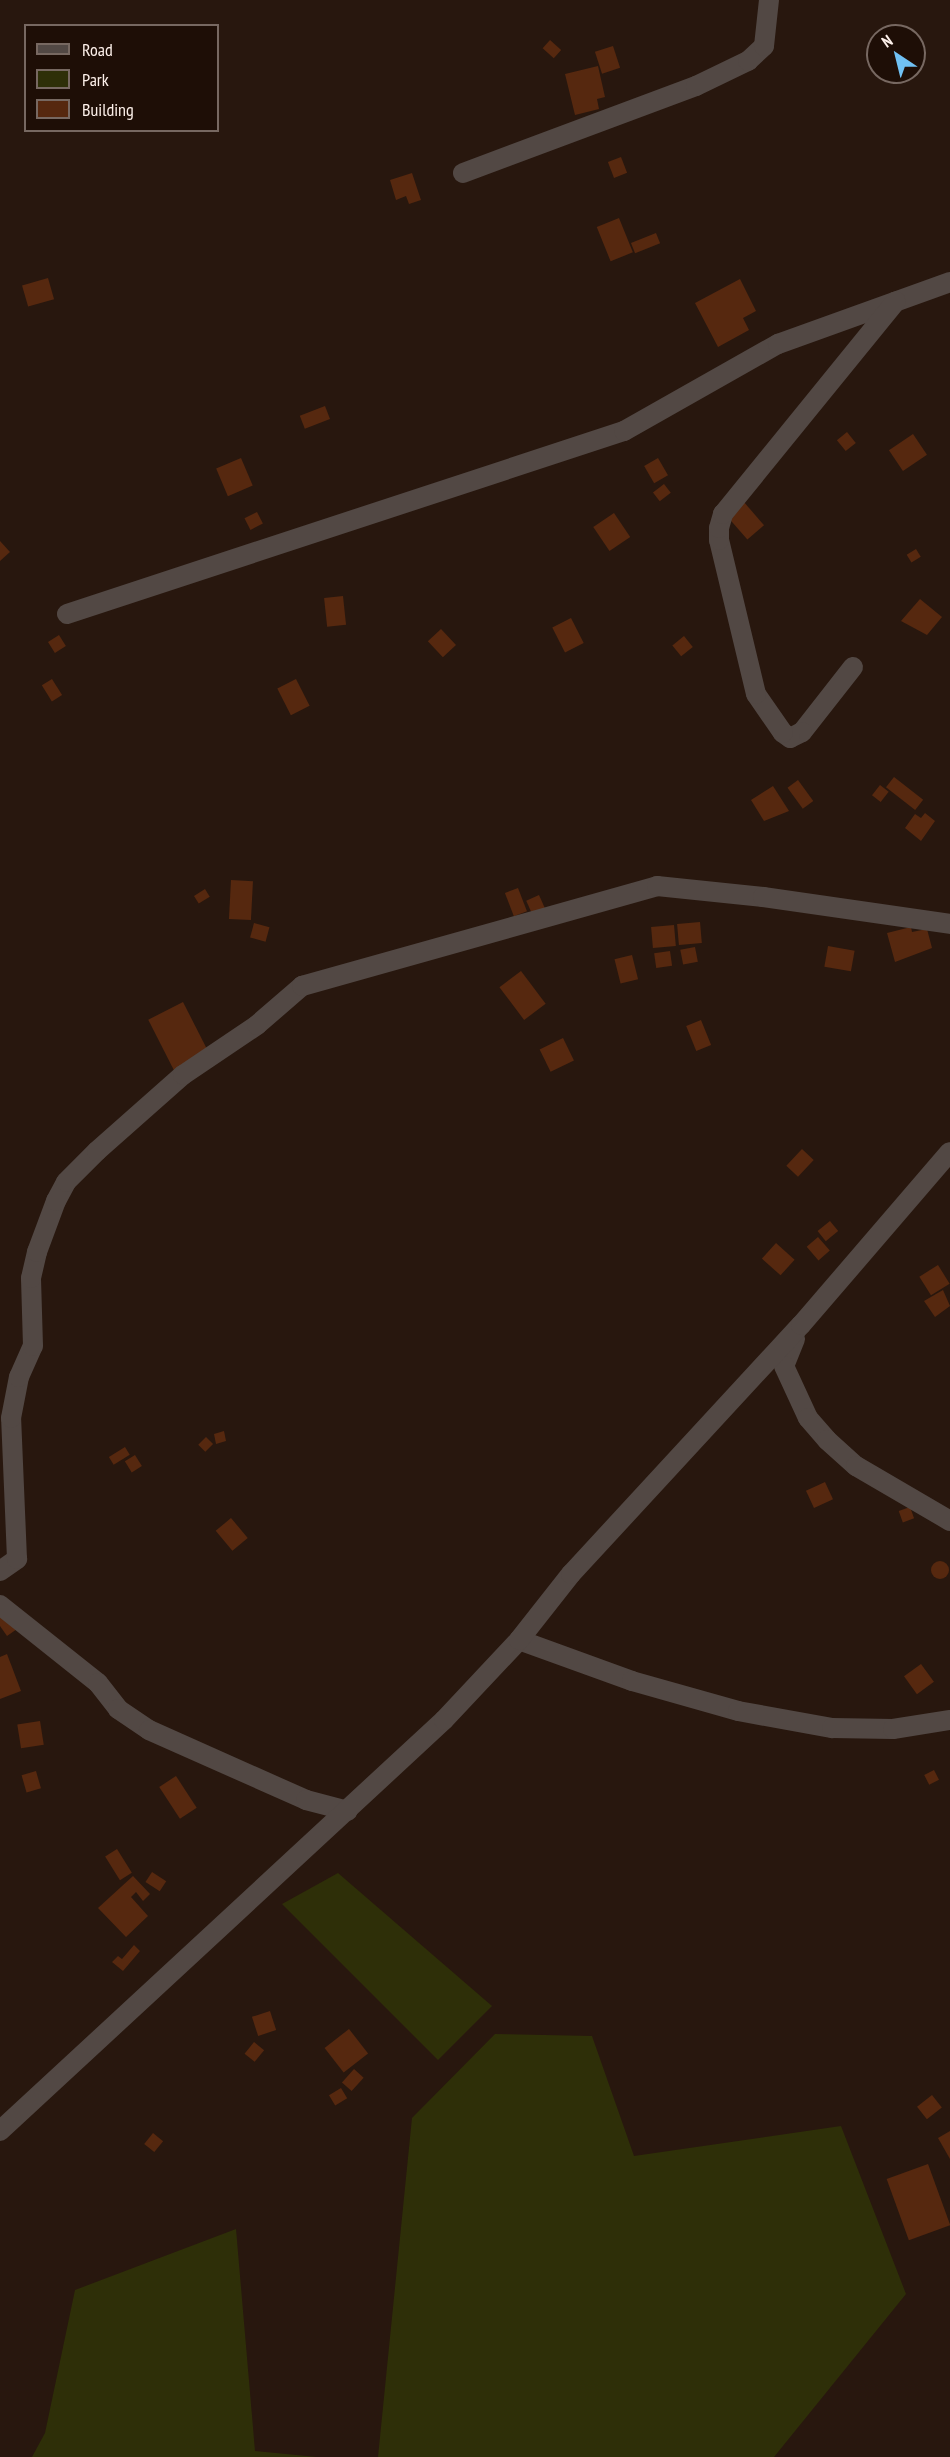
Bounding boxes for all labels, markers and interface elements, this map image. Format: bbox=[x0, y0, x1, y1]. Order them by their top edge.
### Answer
legend bbox=[24, 24, 219, 132]
north arrow bbox=[866, 24, 926, 84]
text: N bbox=[878, 30, 896, 52]
text: Road bbox=[82, 38, 113, 61]
text: Park bbox=[82, 68, 109, 91]
text: Building bbox=[82, 98, 134, 121]

